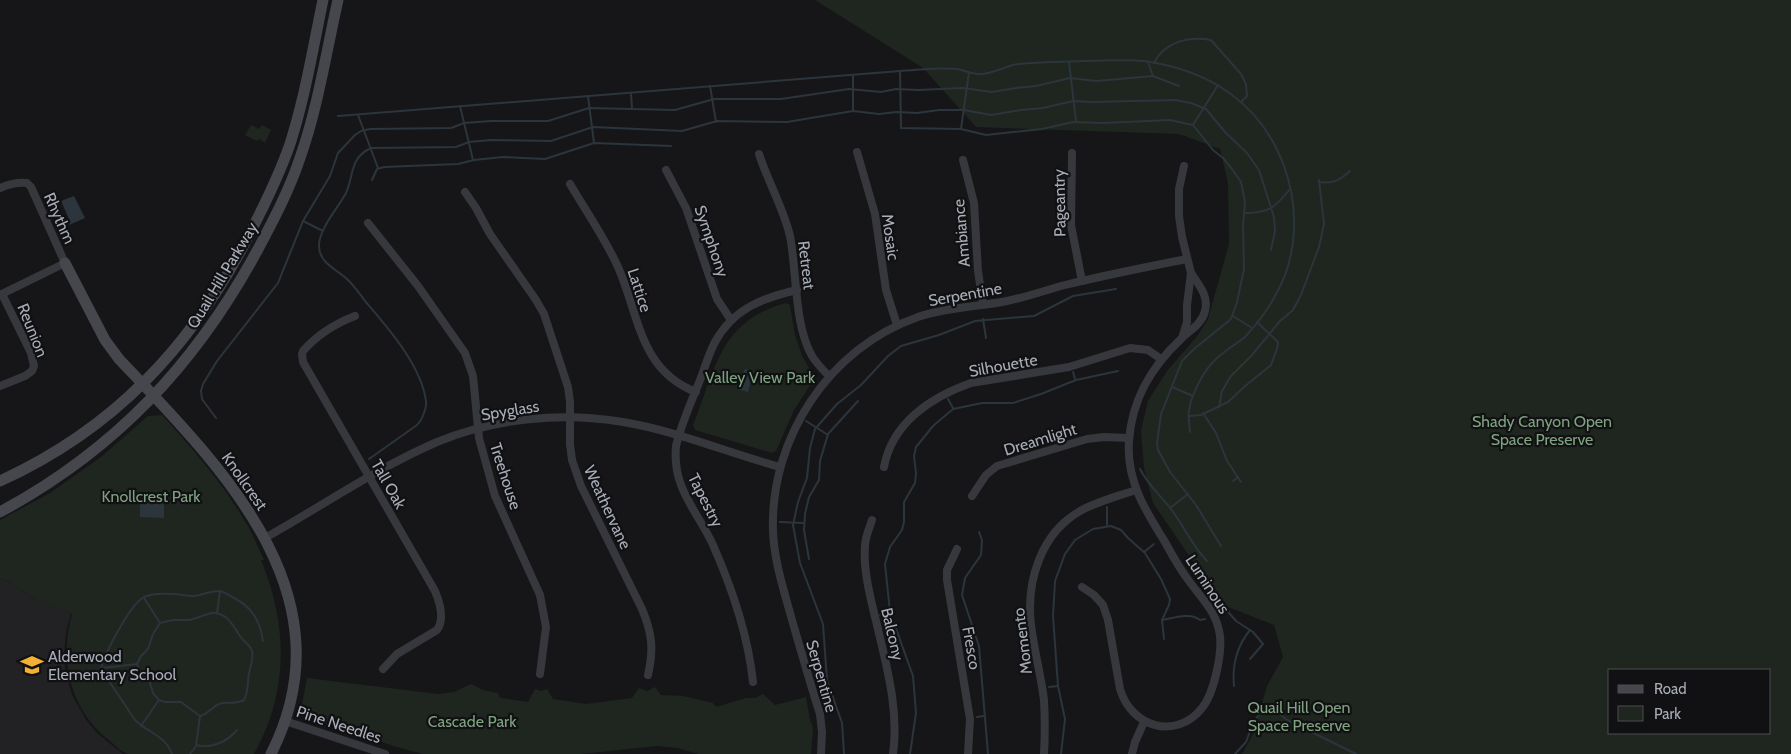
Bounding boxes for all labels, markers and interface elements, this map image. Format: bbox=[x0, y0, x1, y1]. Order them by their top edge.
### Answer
street label: Pageantry bbox=[1049, 169, 1070, 237]
street label: Rhythm bbox=[40, 190, 79, 247]
street label: Ambiance bbox=[949, 198, 974, 268]
street label: Symphony bbox=[690, 203, 733, 279]
street label: Mosaic bbox=[878, 213, 903, 261]
street label: Quail Hill Parkway bbox=[183, 219, 262, 332]
street label: Retreat bbox=[794, 240, 819, 291]
street label: Lattice bbox=[624, 266, 656, 315]
street label: Serpentine bbox=[927, 279, 1003, 310]
street label: Reunion bbox=[13, 301, 52, 360]
street label: Silhouette bbox=[967, 350, 1039, 381]
park label: Valley View Park bbox=[705, 368, 816, 387]
street label: Spyglass bbox=[480, 396, 541, 424]
park label: Shady Canyon Open Space Preserve bbox=[1472, 412, 1612, 449]
street label: Dreamlight bbox=[1001, 419, 1080, 460]
street label: Treehouse bbox=[486, 440, 525, 512]
street label: Knollcrest bbox=[218, 449, 272, 515]
street label: Tall Oak bbox=[367, 456, 411, 513]
street label: Weathervane bbox=[580, 462, 635, 552]
street label: Tapestry bbox=[684, 470, 727, 530]
park label: Knollcrest Park bbox=[101, 487, 201, 506]
street label: Luminous bbox=[1182, 551, 1234, 618]
street label: Balcony bbox=[877, 606, 908, 662]
street label: Momento bbox=[1009, 606, 1036, 675]
street label: Fresco bbox=[958, 625, 985, 671]
street label: Serpentine bbox=[802, 638, 841, 715]
place label: Alderwood Elementary School bbox=[48, 647, 176, 684]
school or university icon: Alderwood Elementary School bbox=[19, 652, 45, 678]
legend bbox=[1608, 669, 1771, 734]
text: Road bbox=[1654, 680, 1687, 698]
park label: Quail Hill Open Space Preserve bbox=[1247, 698, 1351, 735]
street label: Pine Needles bbox=[294, 702, 384, 747]
text: Park bbox=[1654, 705, 1681, 723]
park label: Cascade Park bbox=[428, 712, 517, 731]

